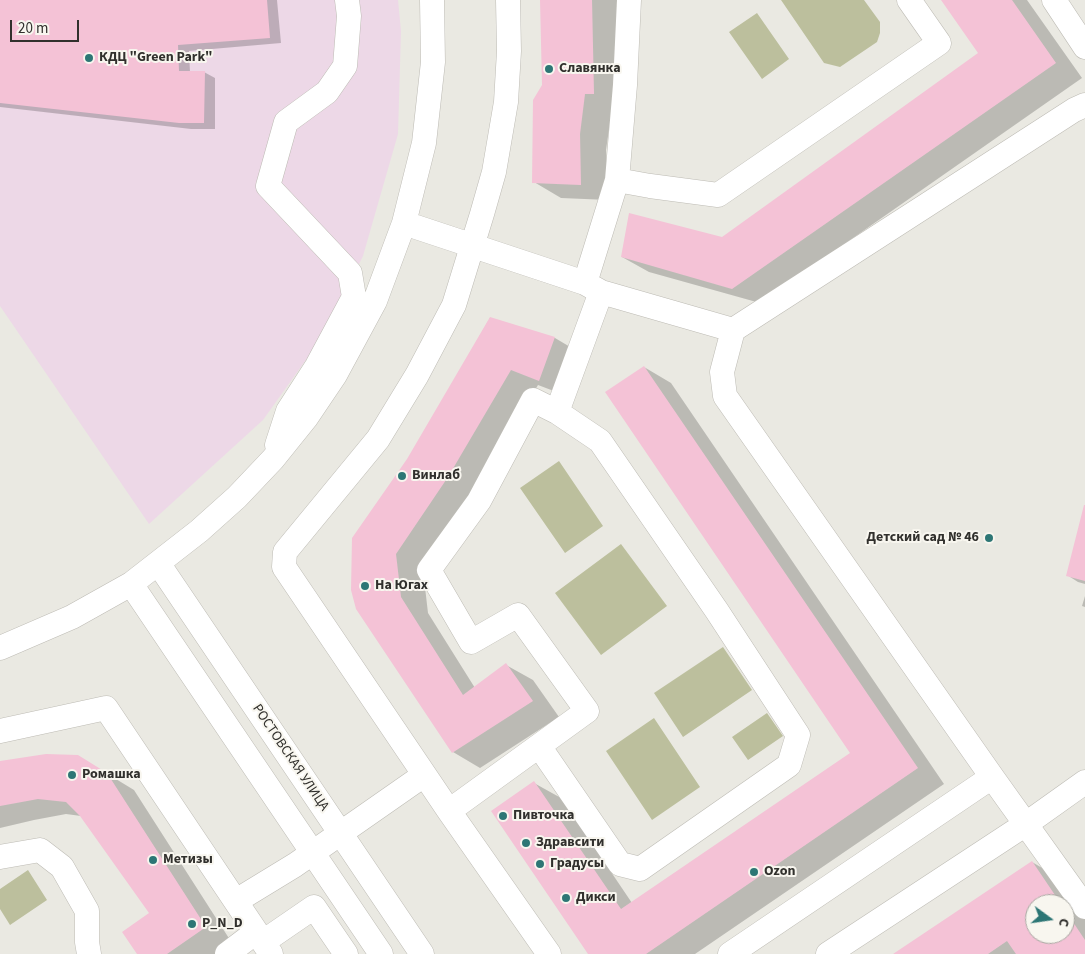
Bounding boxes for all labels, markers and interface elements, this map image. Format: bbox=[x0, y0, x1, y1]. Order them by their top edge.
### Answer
scale bar bbox=[12, 10, 81, 42]
text: 20 m bbox=[18, 18, 48, 39]
place label: КДЦ "Green Park" bbox=[99, 50, 213, 66]
marker: КДЦ "Green Park" bbox=[83, 52, 95, 64]
place label: Славянка bbox=[559, 61, 621, 77]
marker: Славянка bbox=[543, 63, 555, 75]
place label: Винлаб bbox=[412, 468, 460, 484]
marker: Винлаб bbox=[396, 470, 408, 482]
place label: Детский сад № 46 bbox=[866, 530, 979, 546]
marker: Детский сад № 46 bbox=[983, 532, 995, 544]
place label: На Югах bbox=[375, 578, 428, 594]
marker: На Югах bbox=[359, 580, 371, 592]
street label: РОСТОВСКАЯ УЛИЦА bbox=[248, 701, 332, 815]
place label: Ромашка bbox=[82, 767, 141, 783]
marker: Ромашка bbox=[66, 769, 78, 781]
place label: Пивточка bbox=[513, 808, 574, 824]
marker: Пивточка bbox=[497, 810, 509, 822]
place label: Здравсити bbox=[536, 835, 604, 851]
marker: Здравсити bbox=[520, 837, 532, 849]
place label: Метизы bbox=[163, 852, 213, 868]
marker: Метизы bbox=[147, 854, 159, 866]
place label: Градусы bbox=[550, 856, 604, 872]
marker: Градусы bbox=[534, 858, 546, 870]
place label: Ozon bbox=[764, 864, 795, 880]
marker: Ozon bbox=[748, 866, 760, 878]
place label: Дикси bbox=[576, 890, 616, 906]
marker: Дикси bbox=[560, 892, 572, 904]
north arrow bbox=[1025, 894, 1075, 944]
place label: P_N_D bbox=[202, 916, 243, 932]
text: С bbox=[1053, 916, 1074, 929]
marker: P_N_D bbox=[186, 918, 198, 930]

